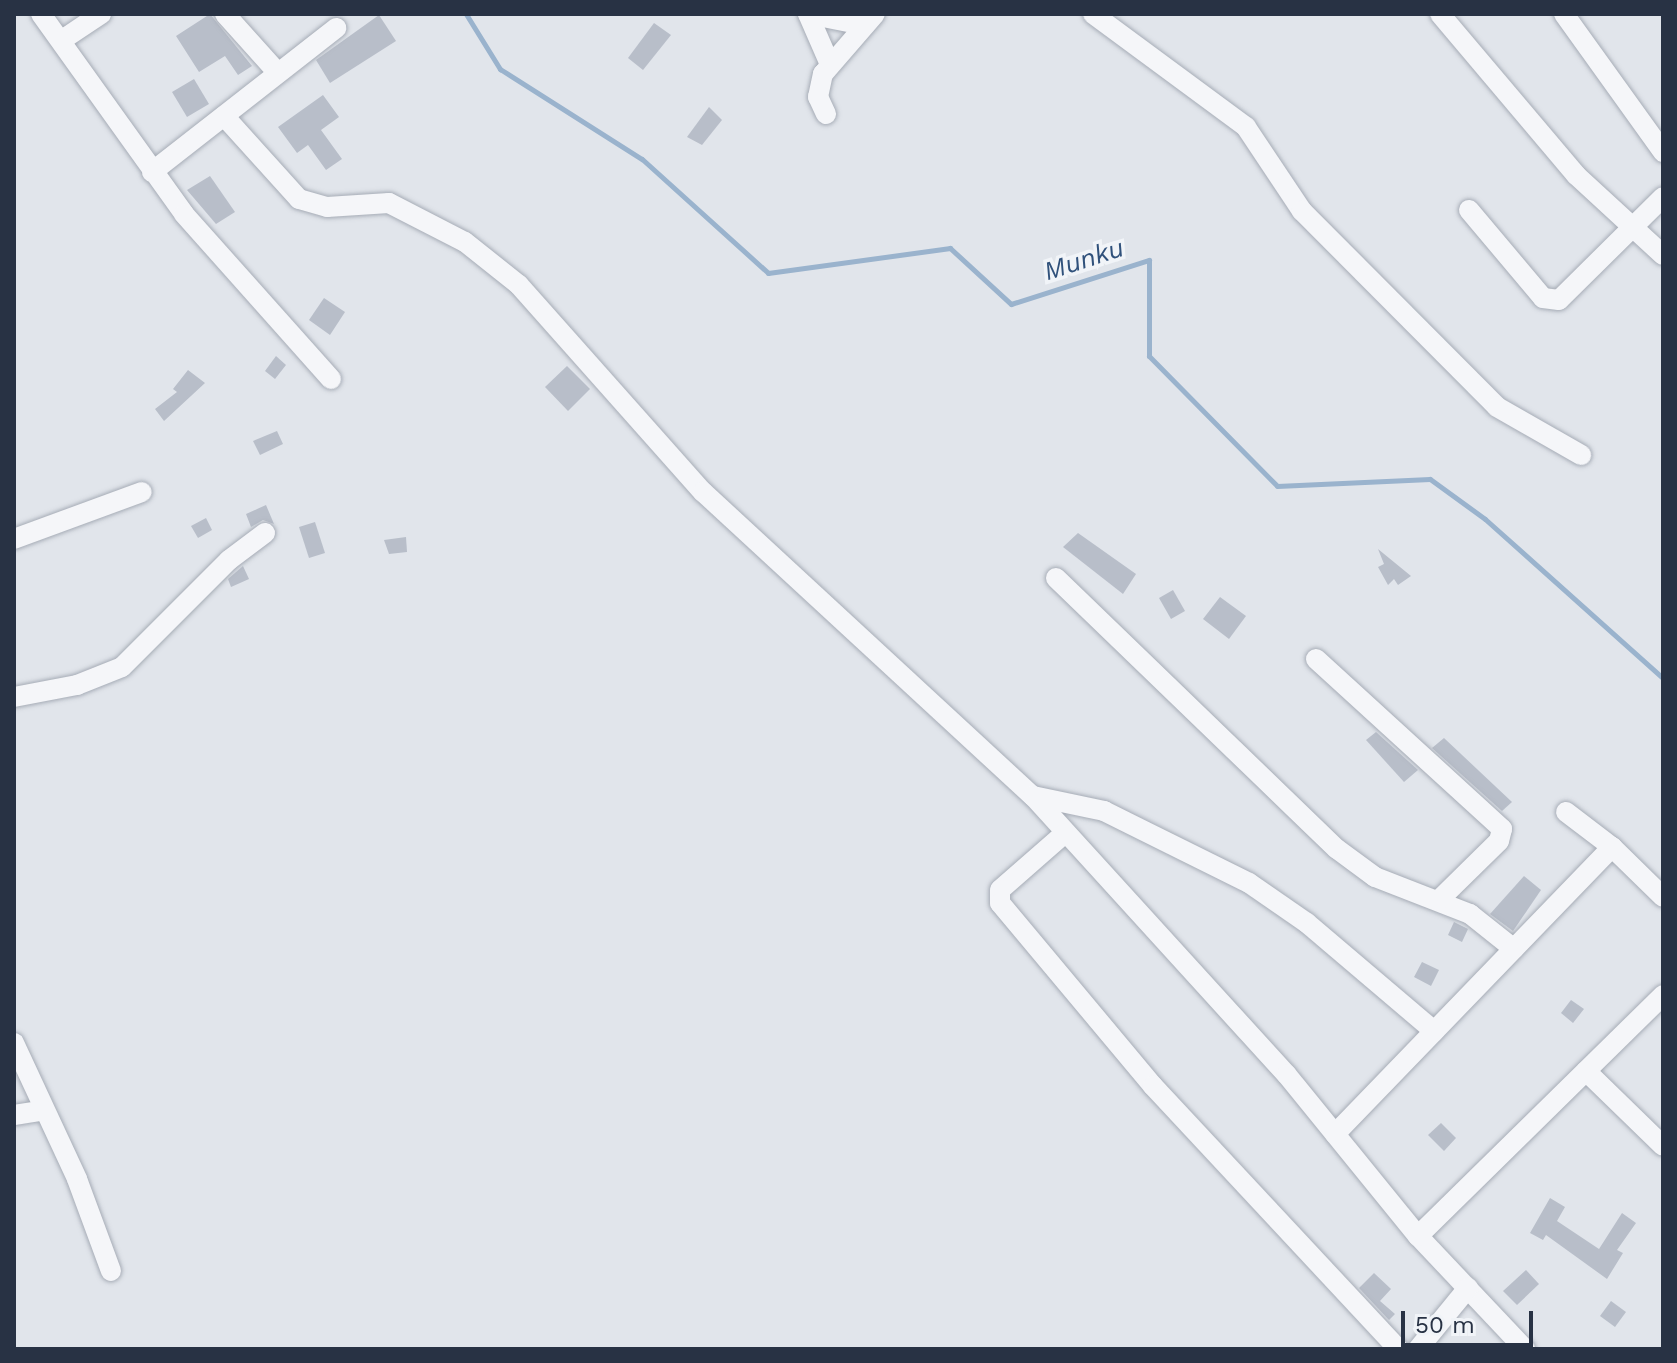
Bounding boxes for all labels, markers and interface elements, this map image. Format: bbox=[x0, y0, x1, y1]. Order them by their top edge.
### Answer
water label: Munku bbox=[1040, 232, 1128, 288]
scale bar bbox=[1405, 1295, 1537, 1345]
text: 50 m bbox=[1415, 1311, 1475, 1339]

